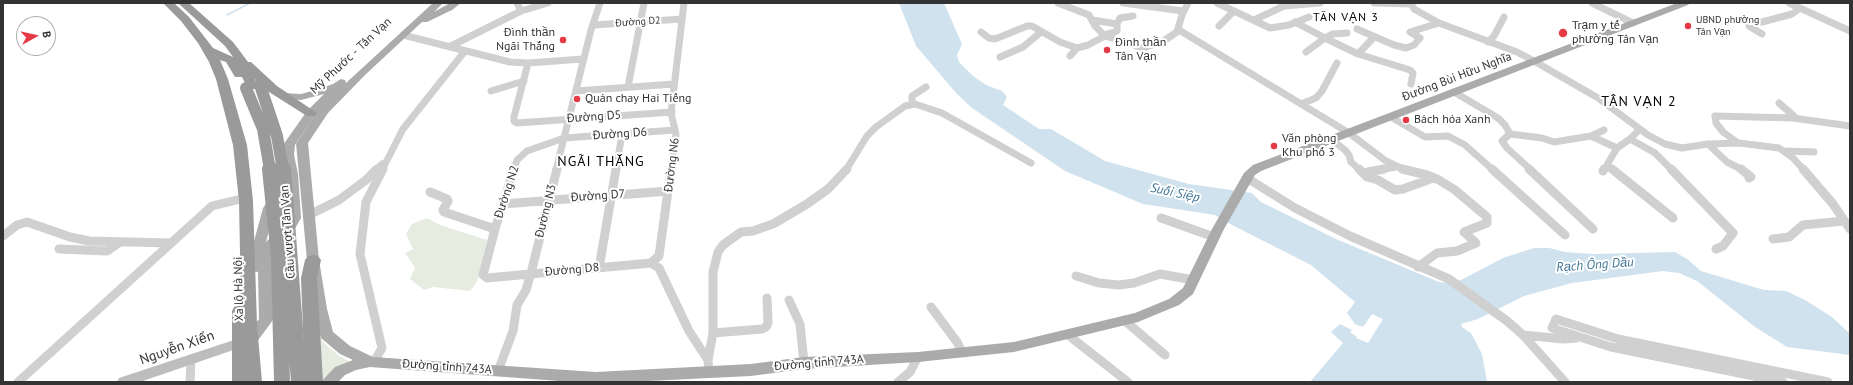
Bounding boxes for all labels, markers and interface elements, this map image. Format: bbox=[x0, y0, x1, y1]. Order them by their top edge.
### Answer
district label: TÂN VẠN 3 bbox=[1313, 11, 1379, 25]
street label: Đường D2 bbox=[615, 14, 661, 30]
place label: UBND phường Tân Vạn bbox=[1696, 14, 1759, 38]
street label: Mỹ Phước - Tân Vạn bbox=[308, 15, 394, 97]
north arrow bbox=[16, 16, 56, 56]
place label: Trạm y tế phường Tân Vạn bbox=[1572, 19, 1659, 47]
marker: UBND phường Tân Vạn bbox=[1683, 21, 1693, 31]
place label: Đình thần Ngãi Thắng bbox=[496, 26, 555, 54]
marker: Trạm y tế phường Tân Vạn bbox=[1557, 27, 1569, 39]
text: B bbox=[40, 30, 54, 39]
marker: Đình thần Ngãi Thắng bbox=[558, 35, 568, 45]
place label: Đình thần Tân Vạn bbox=[1115, 36, 1166, 64]
marker: Đình thần Tân Vạn bbox=[1102, 45, 1112, 55]
street label: Đường Bùi Hữu Nghĩa bbox=[1400, 49, 1514, 105]
place label: Quán chay Hai Tiếng bbox=[585, 92, 692, 106]
marker: Quán chay Hai Tiếng bbox=[572, 94, 582, 104]
district label: TÂN VẠN 2 bbox=[1601, 94, 1677, 110]
street label: Đường D5 bbox=[566, 108, 622, 126]
place label: Bách hóa Xanh bbox=[1414, 113, 1490, 127]
marker: Bách hóa Xanh bbox=[1401, 115, 1411, 125]
street label: Đường D6 bbox=[592, 125, 648, 143]
place label: Văn phòng Khu phố 3 bbox=[1282, 132, 1336, 160]
street label: Đường N6 bbox=[662, 137, 682, 193]
marker: Văn phòng Khu phố 3 bbox=[1269, 141, 1279, 151]
district label: NGÃI THẮNG bbox=[557, 154, 645, 170]
street label: Đường N2 bbox=[492, 164, 522, 220]
water label: Suối Siệp bbox=[1149, 180, 1201, 206]
street label: Đường N3 bbox=[532, 183, 560, 239]
street label: Cầu vượt Tân Vạn bbox=[278, 185, 298, 279]
street label: Đường D7 bbox=[570, 187, 626, 205]
water label: Rạch Ông Dầu bbox=[1556, 255, 1634, 275]
street label: Xa lộ Hà Nội bbox=[231, 256, 247, 322]
street label: Đường D8 bbox=[544, 260, 600, 280]
street label: Nguyễn Xiển bbox=[137, 327, 217, 369]
street label: Đường tỉnh 743A bbox=[774, 352, 864, 374]
street label: Đường tỉnh 743A bbox=[402, 357, 492, 377]

